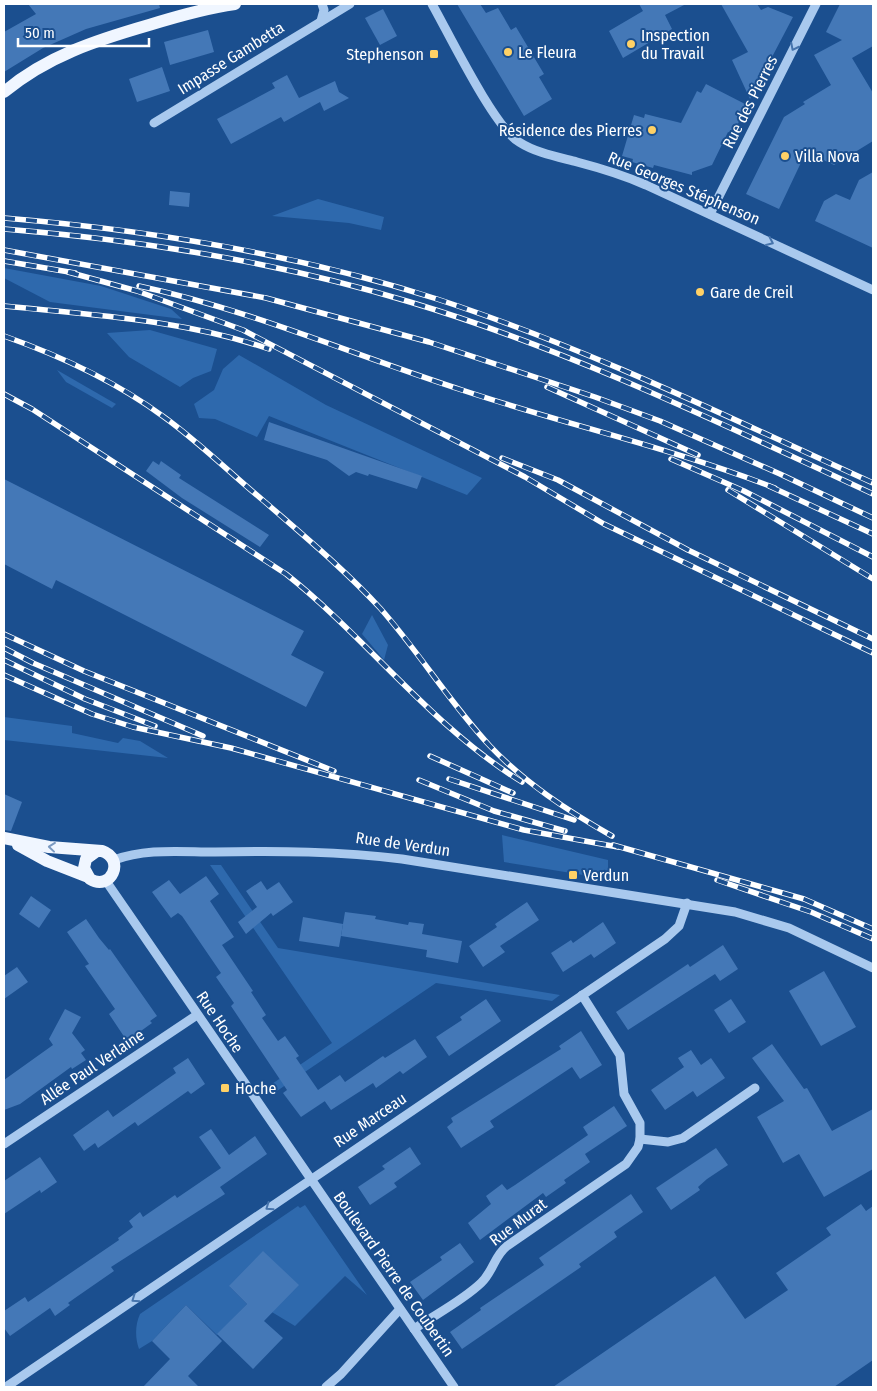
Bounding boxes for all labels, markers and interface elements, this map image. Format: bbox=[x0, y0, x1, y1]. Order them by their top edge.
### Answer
scale bar bbox=[18, 15, 149, 47]
street label: Impasse Gambetta bbox=[174, 18, 288, 98]
text: 50 m bbox=[25, 24, 55, 42]
place label: Inspection du Travail bbox=[641, 26, 710, 63]
marker: Inspection du Travail bbox=[625, 38, 637, 50]
one-way arrow bbox=[790, 42, 800, 51]
place label: Le Fleura bbox=[518, 43, 577, 62]
place label: Stephenson bbox=[346, 45, 424, 64]
marker: Le Fleura bbox=[502, 46, 514, 58]
marker: Stephenson bbox=[428, 48, 440, 60]
street label: Rue des Pierres bbox=[718, 52, 782, 152]
place label: Résidence des Pierres bbox=[499, 121, 642, 140]
marker: Résidence des Pierres bbox=[646, 124, 658, 136]
street label: Rue Georges Stéphenson bbox=[605, 147, 763, 229]
place label: Villa Nova bbox=[795, 147, 860, 166]
marker: Villa Nova bbox=[779, 150, 791, 162]
one-way arrow bbox=[765, 236, 774, 246]
place label: Gare de Creil bbox=[710, 283, 793, 302]
marker: Gare de Creil bbox=[694, 286, 706, 298]
street label: Rue de Verdun bbox=[355, 828, 451, 860]
one-way arrow bbox=[48, 842, 56, 853]
place label: Verdun bbox=[583, 866, 629, 885]
marker: Verdun bbox=[567, 869, 579, 881]
street label: Rue Hoche bbox=[193, 988, 248, 1056]
street label: Allée Paul Verlaine bbox=[36, 1025, 148, 1109]
place label: Hoche bbox=[235, 1079, 276, 1098]
marker: Hoche bbox=[219, 1082, 231, 1094]
street label: Rue Marceau bbox=[330, 1089, 410, 1151]
street label: Boulevard Pierre de Coubertin bbox=[330, 1188, 458, 1360]
street label: Rue Murat bbox=[486, 1194, 551, 1250]
one-way arrow bbox=[265, 1200, 274, 1210]
one-way arrow bbox=[131, 1293, 141, 1302]

